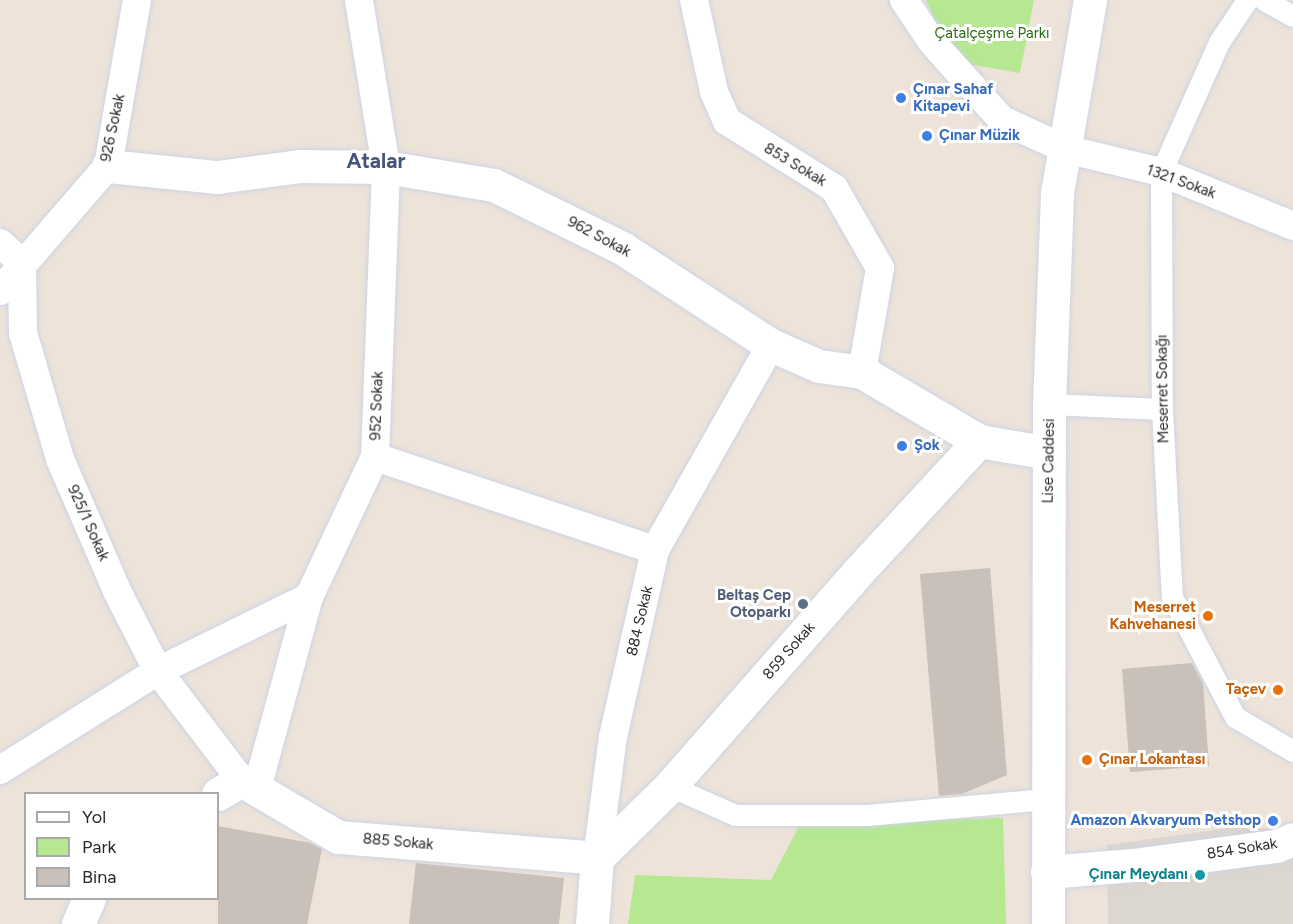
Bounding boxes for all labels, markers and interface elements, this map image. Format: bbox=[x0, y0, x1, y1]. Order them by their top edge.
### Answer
park label: Çatalçeşme Parkı bbox=[934, 25, 1050, 43]
place label: Çınar Sahaf Kitapevi bbox=[913, 80, 993, 115]
marker: Çınar Sahaf Kitapevi bbox=[894, 91, 908, 105]
street label: 926 Sokak bbox=[97, 92, 129, 164]
place label: Çınar Müzik bbox=[939, 127, 1020, 145]
marker: Çınar Müzik bbox=[920, 129, 934, 143]
street label: 853 Sokak bbox=[761, 139, 829, 191]
district label: Atalar bbox=[347, 148, 405, 174]
street label: 1321 Sokak bbox=[1144, 161, 1218, 203]
street label: 962 Sokak bbox=[564, 213, 634, 261]
street label: Meserret Sokağı bbox=[1153, 334, 1173, 444]
street label: 952 Sokak bbox=[367, 371, 387, 441]
street label: Lise Caddesi bbox=[1039, 418, 1059, 504]
place label: Şok bbox=[914, 437, 940, 455]
marker: Şok bbox=[895, 439, 909, 453]
street label: 925/1 Sokak bbox=[63, 482, 113, 564]
street label: 884 Sokak bbox=[623, 584, 657, 658]
place label: Beltaş Cep Otoparkı bbox=[717, 586, 791, 621]
marker: Beltaş Cep Otoparkı bbox=[796, 597, 810, 611]
place label: Meserret Kahvehanesi bbox=[1109, 598, 1196, 633]
marker: Meserret Kahvehanesi bbox=[1201, 609, 1215, 623]
street label: 859 Sokak bbox=[759, 619, 819, 683]
place label: Taçev bbox=[1226, 681, 1266, 699]
marker: Taçev bbox=[1271, 683, 1285, 697]
place label: Çınar Lokantası bbox=[1099, 751, 1205, 769]
marker: Çınar Lokantası bbox=[1080, 753, 1094, 767]
legend bbox=[24, 792, 219, 900]
text: Yol bbox=[82, 806, 106, 828]
place label: Amazon Akvaryum Petshop bbox=[1070, 812, 1261, 830]
marker: Amazon Akvaryum Petshop bbox=[1266, 814, 1280, 828]
street label: 885 Sokak bbox=[362, 830, 434, 854]
street label: 854 Sokak bbox=[1206, 835, 1278, 863]
text: Park bbox=[82, 836, 116, 858]
text: Bina bbox=[82, 866, 116, 888]
place label: Çınar Meydanı bbox=[1089, 866, 1188, 884]
marker: Çınar Meydanı bbox=[1193, 868, 1207, 882]

